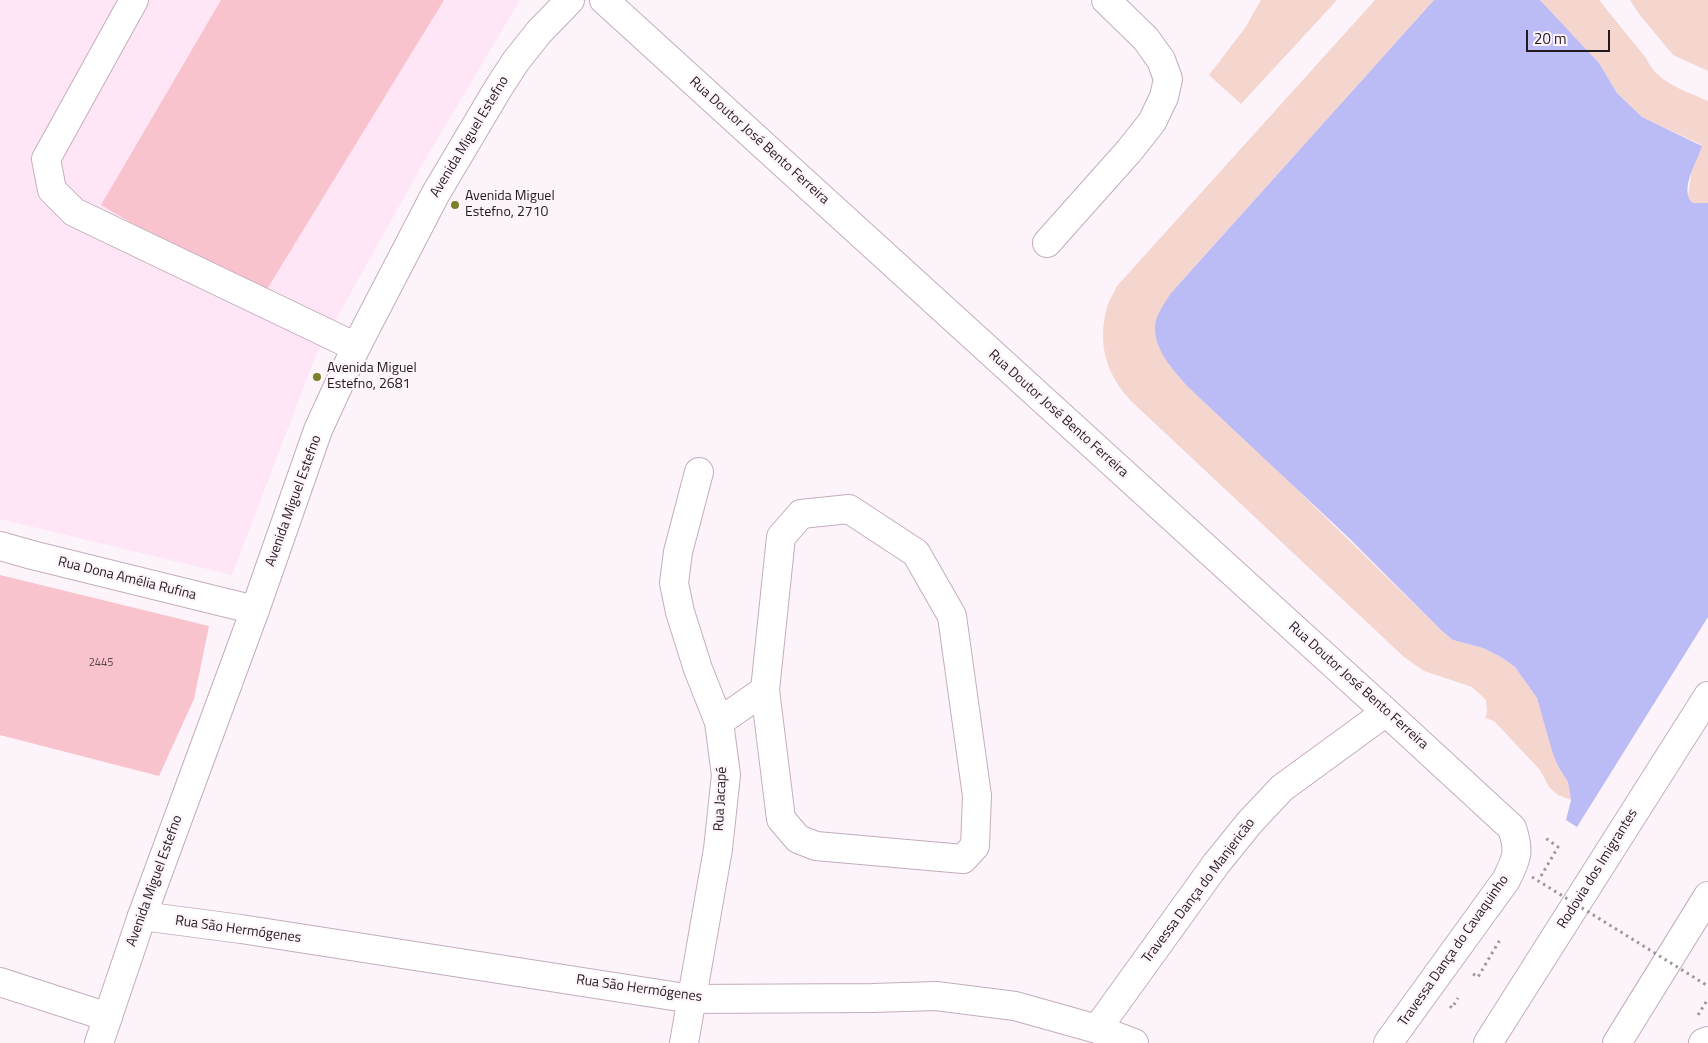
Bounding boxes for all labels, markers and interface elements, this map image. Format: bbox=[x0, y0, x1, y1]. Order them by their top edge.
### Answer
scale bar bbox=[1528, 20, 1612, 52]
text: 20 m bbox=[1534, 27, 1567, 50]
street label: Avenida Miguel Estefno bbox=[427, 73, 513, 201]
street label: Rua Doutor José Bento Ferreira bbox=[686, 74, 832, 208]
place label: Avenida Miguel Estefno, 2710 bbox=[465, 189, 555, 222]
marker: Avenida Miguel Estefno, 2710 bbox=[449, 199, 461, 211]
street label: Rua Doutor José Bento Ferreira bbox=[985, 347, 1131, 481]
place label: Avenida Miguel Estefno, 2681 bbox=[327, 361, 417, 394]
marker: Avenida Miguel Estefno, 2681 bbox=[311, 371, 323, 383]
street label: Avenida Miguel Estefno bbox=[262, 433, 326, 569]
street label: Rua Dona Amélia Rufina bbox=[56, 554, 198, 604]
street label: Rua Doutor José Bento Ferreira bbox=[1285, 619, 1431, 753]
house number: 2445 bbox=[89, 656, 113, 670]
street label: Rua Jacapé bbox=[711, 766, 731, 832]
street label: Rodovia dos Imigrantes bbox=[1554, 806, 1642, 932]
street label: Avenida Miguel Estefno bbox=[123, 813, 187, 949]
street label: Travessa Dança do Manjericão bbox=[1139, 815, 1259, 967]
street label: Travessa Dança do Cavaquinho bbox=[1395, 872, 1513, 1030]
street label: Rua São Hermógenes bbox=[174, 913, 302, 947]
street label: Rua São Hermógenes bbox=[575, 972, 703, 1006]

